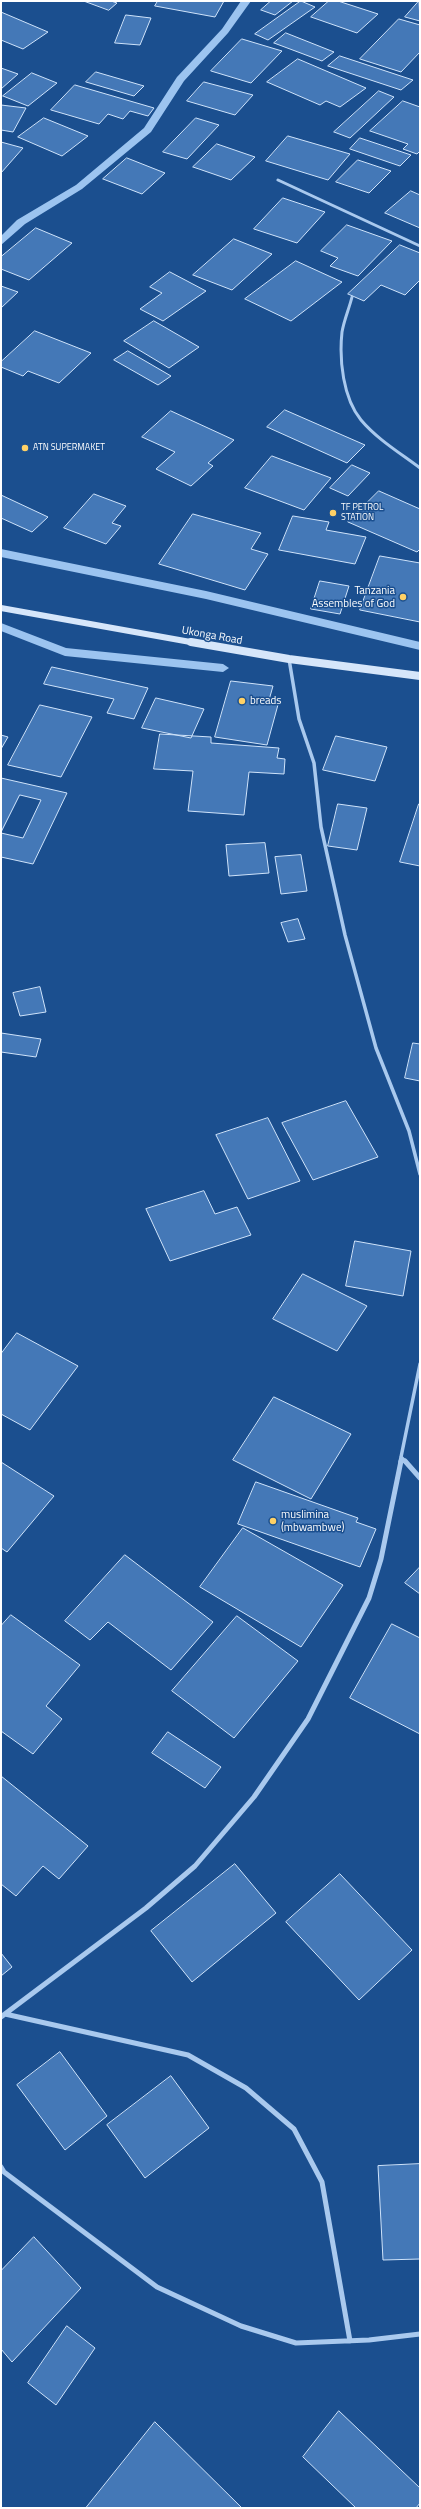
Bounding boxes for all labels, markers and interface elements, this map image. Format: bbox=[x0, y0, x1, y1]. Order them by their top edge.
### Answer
marker: ATN SUPERMAKET bbox=[20, 443, 30, 453]
place label: ATN SUPERMAKET bbox=[33, 443, 105, 453]
place label: TF PETROL STATION bbox=[341, 503, 383, 524]
marker: TF PETROL STATION bbox=[328, 508, 338, 518]
place label: Tanzania Assembles of God bbox=[312, 584, 395, 610]
marker: Tanzania Assembles of God bbox=[398, 592, 408, 602]
street label: Ukonga Road bbox=[181, 624, 243, 648]
place label: breads bbox=[250, 694, 281, 708]
marker: breads bbox=[237, 696, 247, 706]
place label: muslimina (mbwambwe) bbox=[281, 1508, 344, 1534]
marker: muslimina (mbwambwe) bbox=[268, 1516, 278, 1526]

